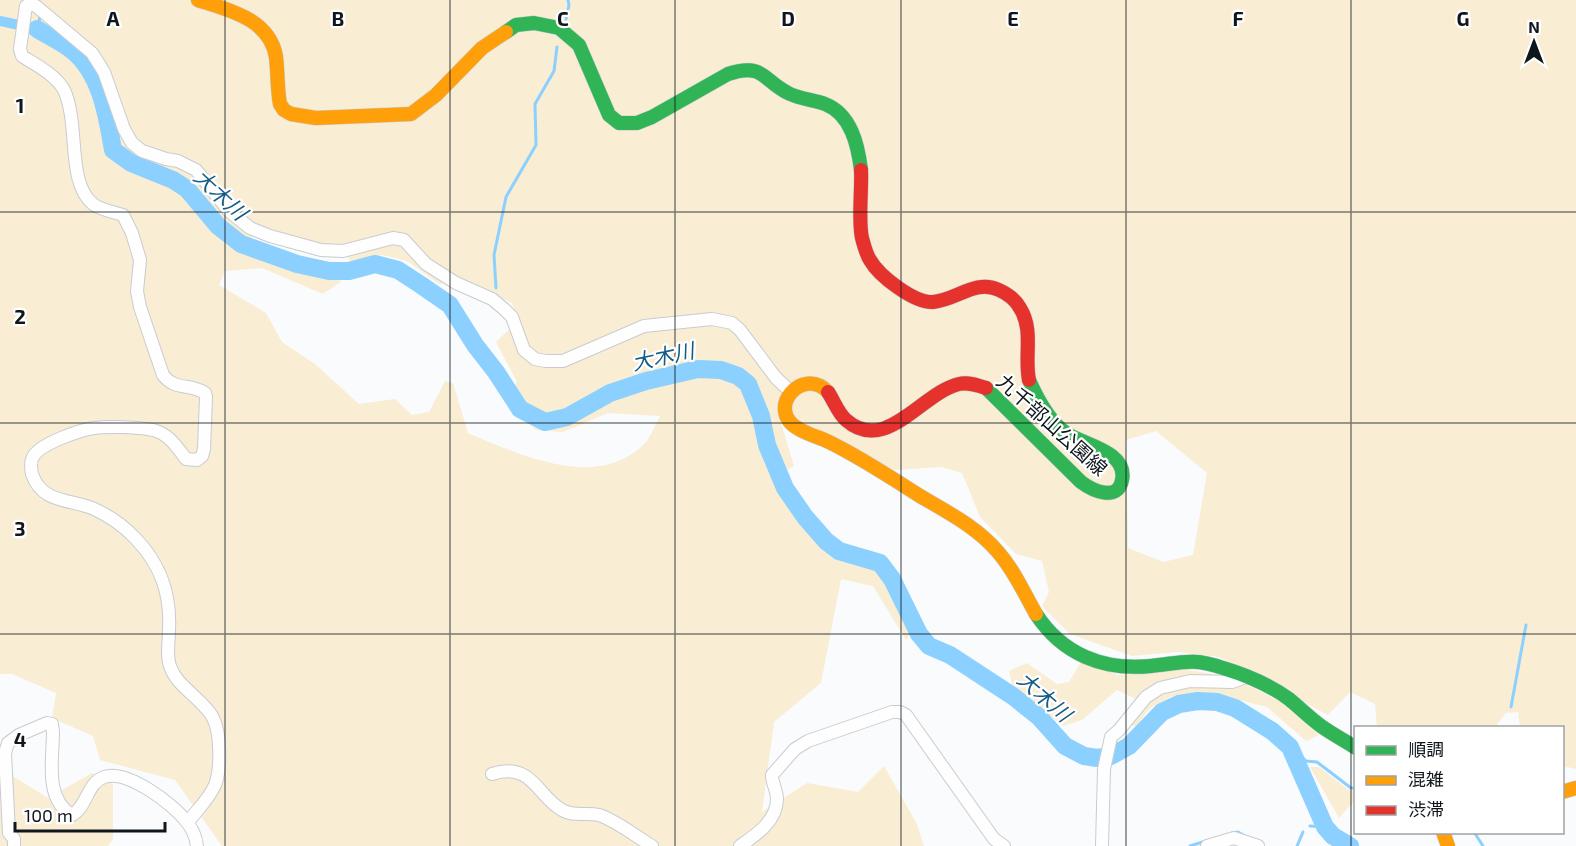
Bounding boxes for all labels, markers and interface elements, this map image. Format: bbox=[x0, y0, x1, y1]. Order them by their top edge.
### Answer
text: A bbox=[106, 6, 120, 30]
text: B bbox=[332, 6, 344, 30]
text: C bbox=[557, 6, 569, 30]
text: D bbox=[781, 6, 795, 30]
text: E bbox=[1007, 6, 1019, 30]
text: F bbox=[1232, 6, 1244, 30]
text: G bbox=[1457, 6, 1469, 30]
north arrow bbox=[1504, 12, 1564, 72]
text: N bbox=[1528, 17, 1540, 36]
text: 1 bbox=[16, 93, 24, 117]
water label: 大木川 bbox=[189, 163, 254, 226]
text: 2 bbox=[14, 304, 26, 328]
water label: 大木川 bbox=[629, 336, 698, 374]
street label: 九千部山公園線 bbox=[993, 368, 1113, 480]
text: 3 bbox=[14, 516, 26, 540]
water label: 大木川 bbox=[1013, 666, 1078, 727]
legend bbox=[1354, 726, 1564, 834]
text: 4 bbox=[14, 727, 27, 751]
text: 順調 bbox=[1408, 738, 1444, 760]
text: 混雑 bbox=[1408, 768, 1444, 790]
scale bar bbox=[15, 795, 165, 833]
text: 渋滞 bbox=[1408, 798, 1444, 820]
text: 100 m bbox=[24, 804, 73, 826]

